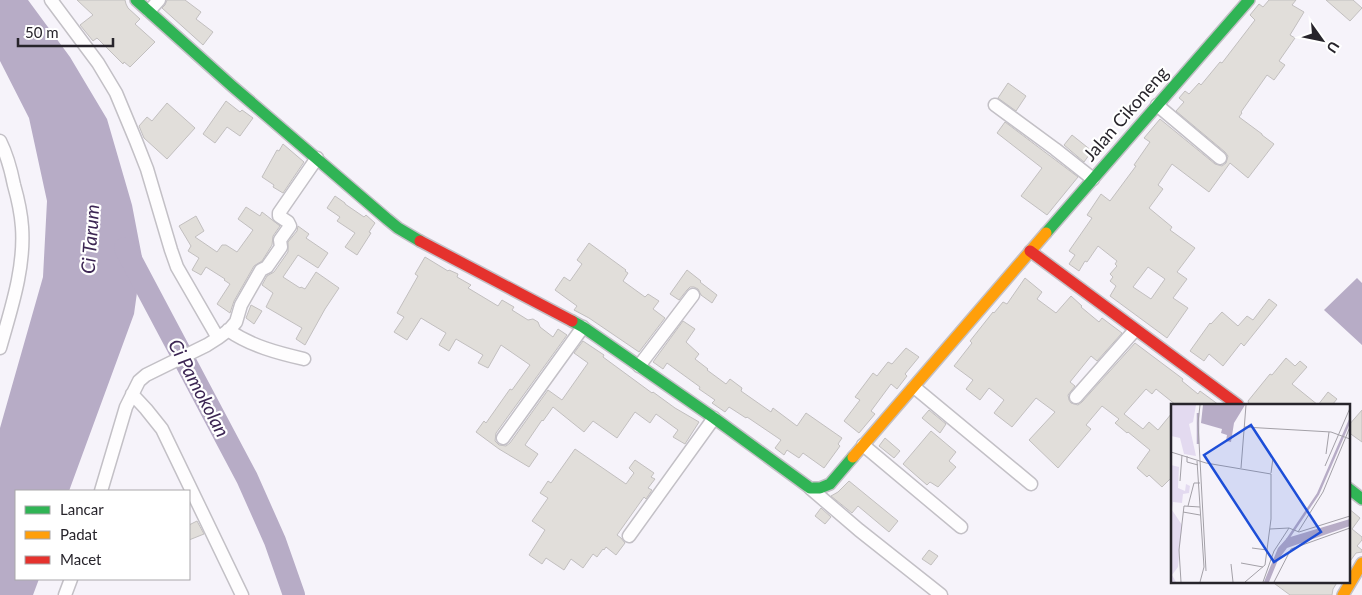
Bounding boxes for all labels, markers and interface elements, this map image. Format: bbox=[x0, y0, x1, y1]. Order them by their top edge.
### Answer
scale bar bbox=[18, 15, 112, 47]
north arrow bbox=[1297, 15, 1347, 65]
text: 50 m bbox=[25, 23, 59, 41]
text: U bbox=[1323, 38, 1343, 56]
street label: Jalan Cikoneng bbox=[1078, 62, 1172, 165]
water label: Ci Tarum bbox=[76, 203, 103, 274]
water label: Ci Pamokolan bbox=[164, 335, 235, 441]
inset map bbox=[1171, 404, 1350, 582]
legend bbox=[15, 490, 190, 580]
text: Lancar bbox=[60, 500, 104, 518]
text: Padat bbox=[60, 525, 98, 543]
text: Macet bbox=[60, 550, 102, 568]

